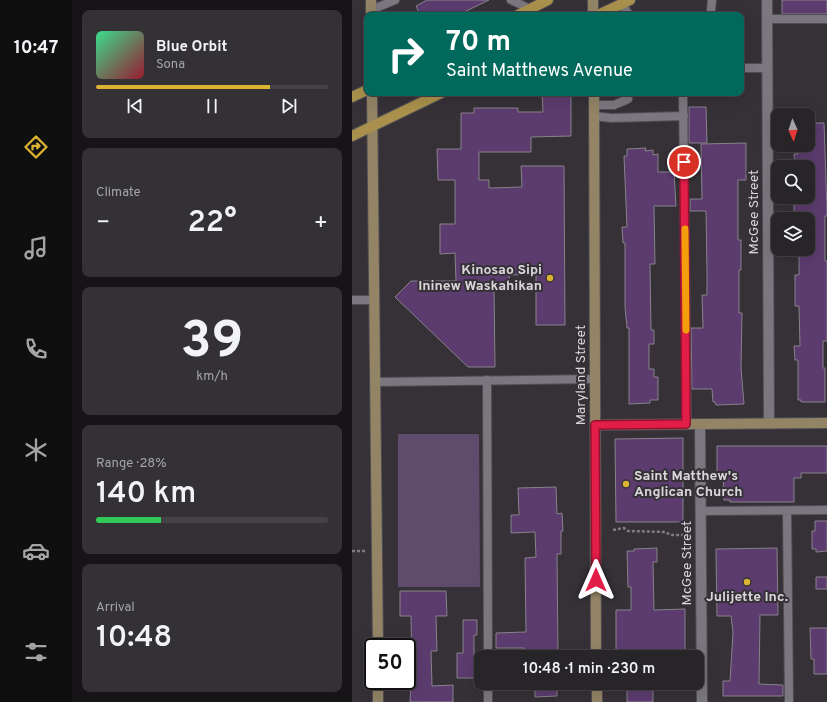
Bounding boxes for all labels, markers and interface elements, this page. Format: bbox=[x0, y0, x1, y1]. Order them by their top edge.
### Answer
text: 70 m bbox=[446, 25, 511, 61]
icon: right bbox=[380, 28, 432, 80]
text: 10:47 bbox=[14, 37, 58, 60]
text: Blue Orbit bbox=[156, 38, 227, 57]
text: Sona bbox=[156, 57, 185, 73]
text: Saint Matthews Avenue bbox=[446, 60, 633, 83]
icon: previous bbox=[124, 95, 146, 117]
icon: pause bbox=[201, 95, 223, 117]
icon: next bbox=[278, 95, 300, 117]
north arrow bbox=[771, 108, 815, 152]
map controls bbox=[771, 108, 815, 256]
icon: directions bbox=[22, 133, 50, 161]
pin bbox=[667, 145, 701, 179]
icon: arrive bbox=[673, 151, 695, 173]
button: search bbox=[771, 160, 815, 204]
street label: McGee Street bbox=[746, 170, 763, 254]
text: Climate bbox=[96, 185, 141, 201]
text: 22° bbox=[187, 205, 237, 242]
text: − bbox=[96, 210, 110, 237]
text: + bbox=[314, 210, 328, 237]
button: layers bbox=[771, 212, 815, 256]
icon: music bbox=[22, 234, 50, 262]
place label: Kinosao Sipi Ininew Waskahikan bbox=[418, 262, 542, 295]
marker: Kinosao Sipi Ininew Waskahikan bbox=[545, 273, 555, 283]
text: 39 bbox=[180, 310, 244, 376]
street label: Maryland Street bbox=[573, 325, 590, 425]
icon: phone bbox=[22, 335, 50, 363]
text: km/h bbox=[196, 369, 228, 385]
icon: climate bbox=[22, 436, 50, 464]
text: Range · 28% bbox=[96, 456, 167, 472]
place label: Saint Matthew's Anglican Church bbox=[634, 468, 743, 501]
text: 140 km bbox=[96, 476, 196, 513]
marker: Saint Matthew's Anglican Church bbox=[621, 479, 631, 489]
street label: McGee Street bbox=[679, 521, 696, 605]
icon: car bbox=[22, 537, 50, 565]
position arrow bbox=[575, 559, 617, 601]
marker: Julijette Inc. bbox=[742, 577, 752, 587]
place label: Julijette Inc. bbox=[706, 589, 788, 606]
text: Arrival bbox=[96, 600, 135, 616]
text: 10:48 bbox=[96, 620, 172, 657]
icon: filters bbox=[22, 638, 50, 666]
speed limit sign: 50 bbox=[364, 638, 416, 690]
text: 10:48 · 1 min · 230 m bbox=[523, 660, 655, 679]

